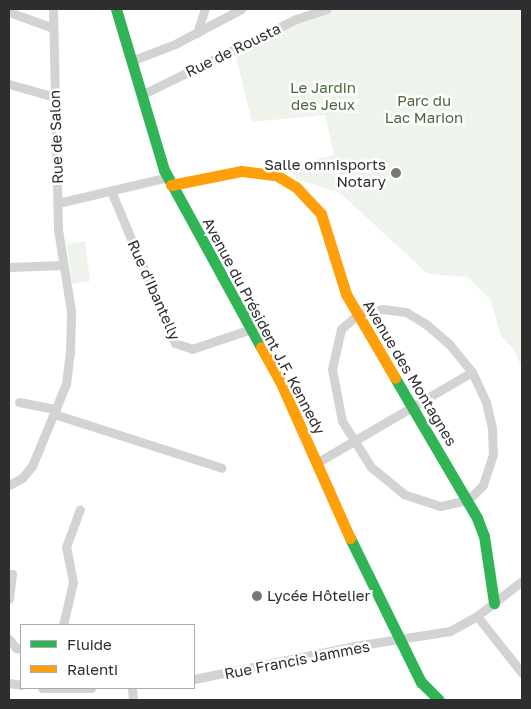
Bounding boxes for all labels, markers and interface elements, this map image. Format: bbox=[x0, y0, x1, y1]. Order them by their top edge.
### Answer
street label: Rue de Rousta bbox=[182, 19, 284, 81]
park label: Le Jardin des Jeux bbox=[290, 78, 356, 113]
street label: Rue de Salon bbox=[45, 90, 67, 184]
park label: Parc du Lac Marion bbox=[385, 91, 463, 126]
place label: Salle omnisports Notary bbox=[264, 155, 386, 190]
marker: Salle omnisports Notary bbox=[390, 167, 402, 179]
street label: Avenue du Président J.F. Kennedy bbox=[199, 215, 329, 437]
street label: Rue d'Ibantelly bbox=[124, 237, 184, 343]
street label: Avenue des Montagnes bbox=[359, 297, 461, 449]
place label: Lycée Hôtelier bbox=[267, 587, 370, 605]
marker: Lycée Hôtelier bbox=[251, 590, 263, 602]
legend bbox=[20, 624, 195, 689]
text: Fluide bbox=[67, 635, 112, 653]
street label: Rue Francis Jammes bbox=[223, 637, 371, 683]
text: Ralenti bbox=[67, 660, 118, 678]

